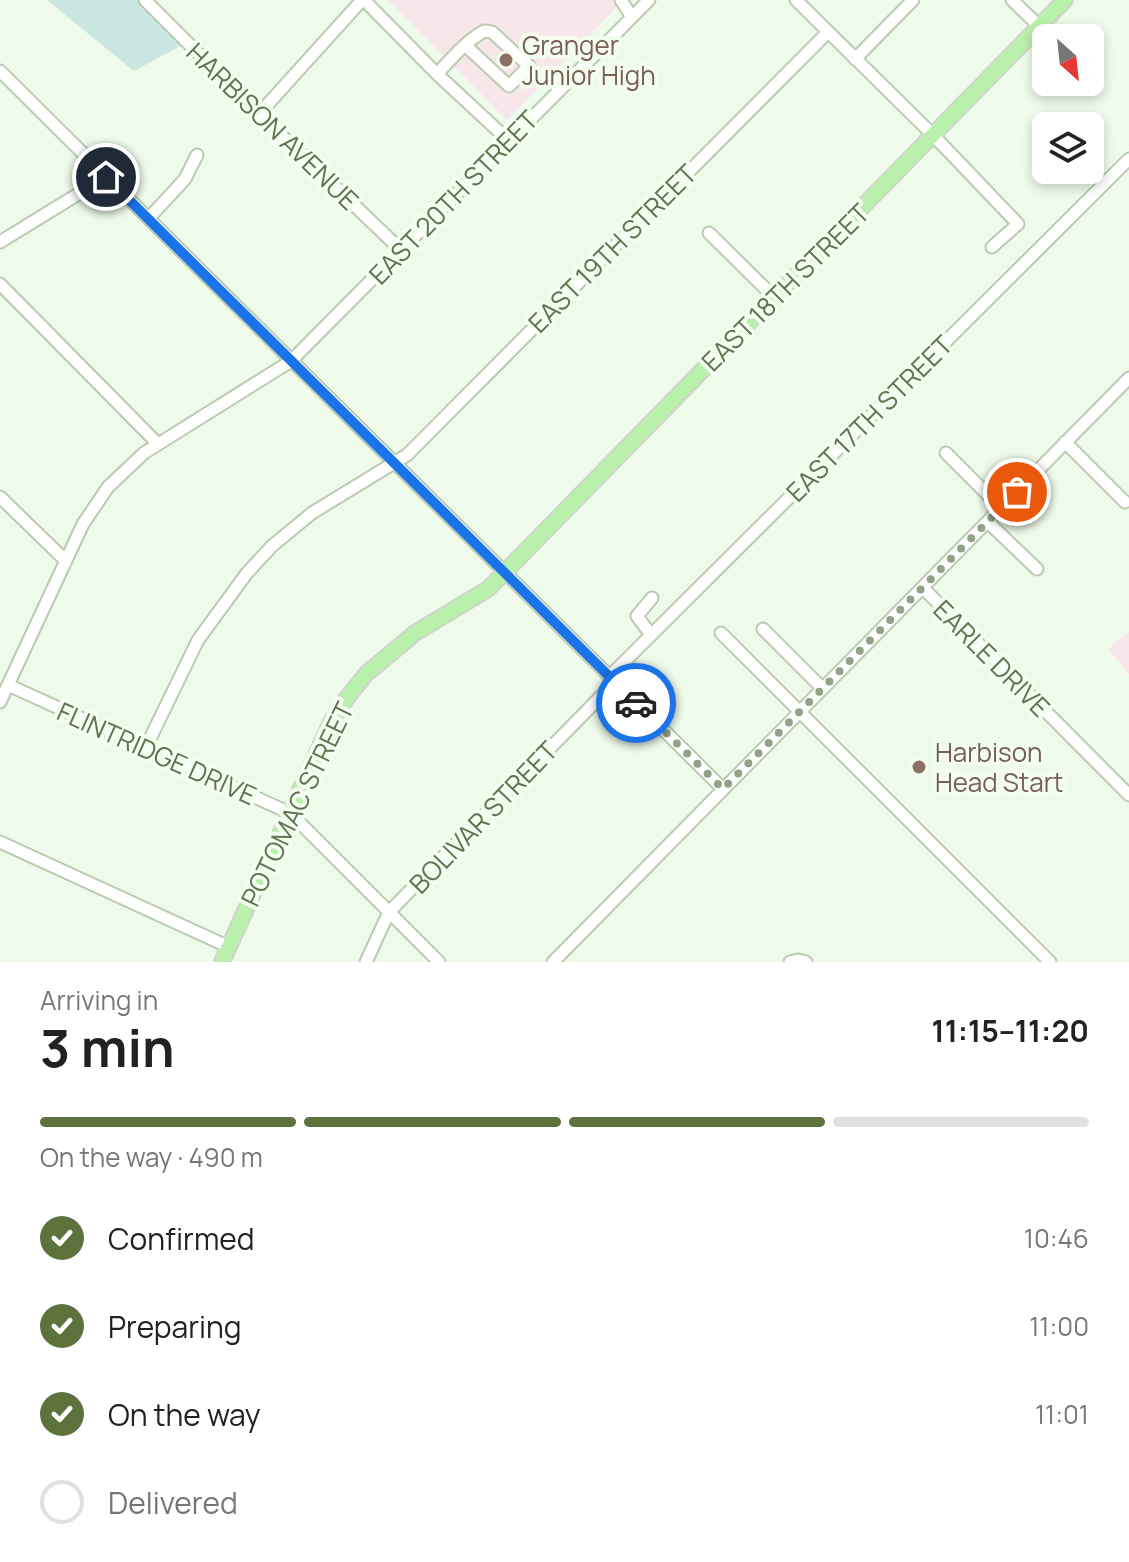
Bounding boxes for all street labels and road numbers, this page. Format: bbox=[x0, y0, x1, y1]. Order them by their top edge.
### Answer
street label: HARBISON AVENUE bbox=[179, 34, 367, 218]
street label: EAST 20TH STREET bbox=[361, 102, 546, 292]
street label: EAST 19TH STREET bbox=[520, 156, 704, 340]
street label: EAST 18TH STREET bbox=[693, 195, 877, 379]
street label: EAST 17TH STREET bbox=[778, 327, 960, 509]
street label: EARLE DRIVE bbox=[926, 592, 1058, 724]
street label: FLINTRIDGE DRIVE bbox=[52, 693, 262, 813]
street label: POTOMAC STREET bbox=[232, 695, 362, 912]
street label: BOLIVAR STREET bbox=[401, 733, 565, 901]

